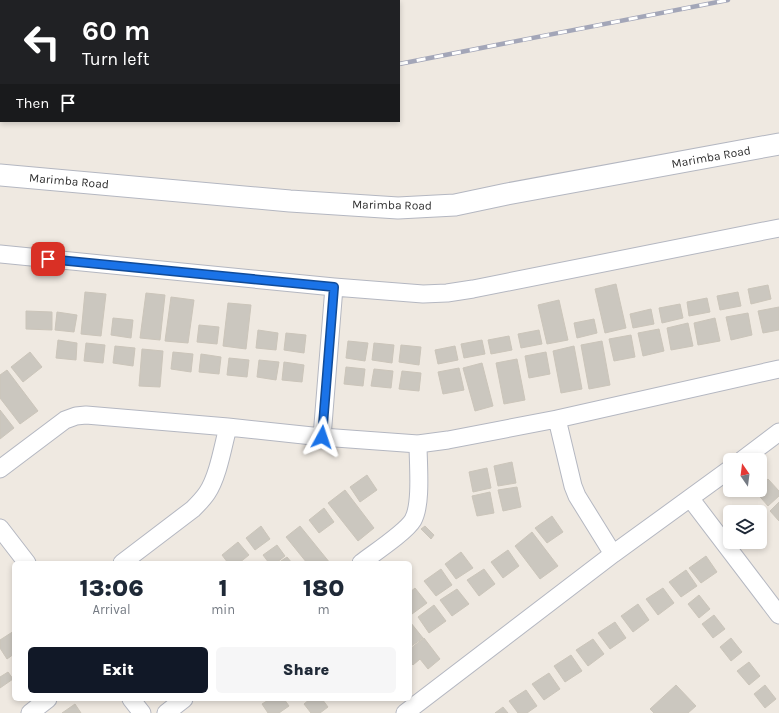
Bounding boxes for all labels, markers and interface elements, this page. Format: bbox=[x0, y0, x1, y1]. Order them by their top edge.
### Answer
text: 60 m bbox=[82, 14, 150, 47]
icon: left bbox=[16, 16, 68, 68]
text: Turn left bbox=[82, 48, 150, 70]
icon: arrive bbox=[57, 92, 79, 114]
text: Then bbox=[16, 94, 49, 112]
street label: Marimba Road bbox=[670, 143, 752, 171]
street label: Marimba Road bbox=[28, 171, 110, 191]
street label: Marimba Road bbox=[352, 197, 432, 213]
pin bbox=[31, 242, 65, 276]
icon: arrive bbox=[37, 248, 59, 270]
position arrow bbox=[301, 416, 343, 458]
north arrow bbox=[723, 453, 767, 497]
map controls bbox=[723, 453, 767, 549]
button: layers bbox=[723, 505, 767, 549]
text: 13:06 bbox=[80, 574, 144, 602]
text: 1 bbox=[219, 574, 228, 602]
text: 180 bbox=[303, 574, 344, 602]
text: Arrival bbox=[93, 602, 131, 617]
text: min bbox=[211, 602, 235, 617]
text: m bbox=[317, 602, 330, 617]
button: Exit bbox=[28, 647, 208, 693]
button: Share bbox=[216, 647, 396, 693]

